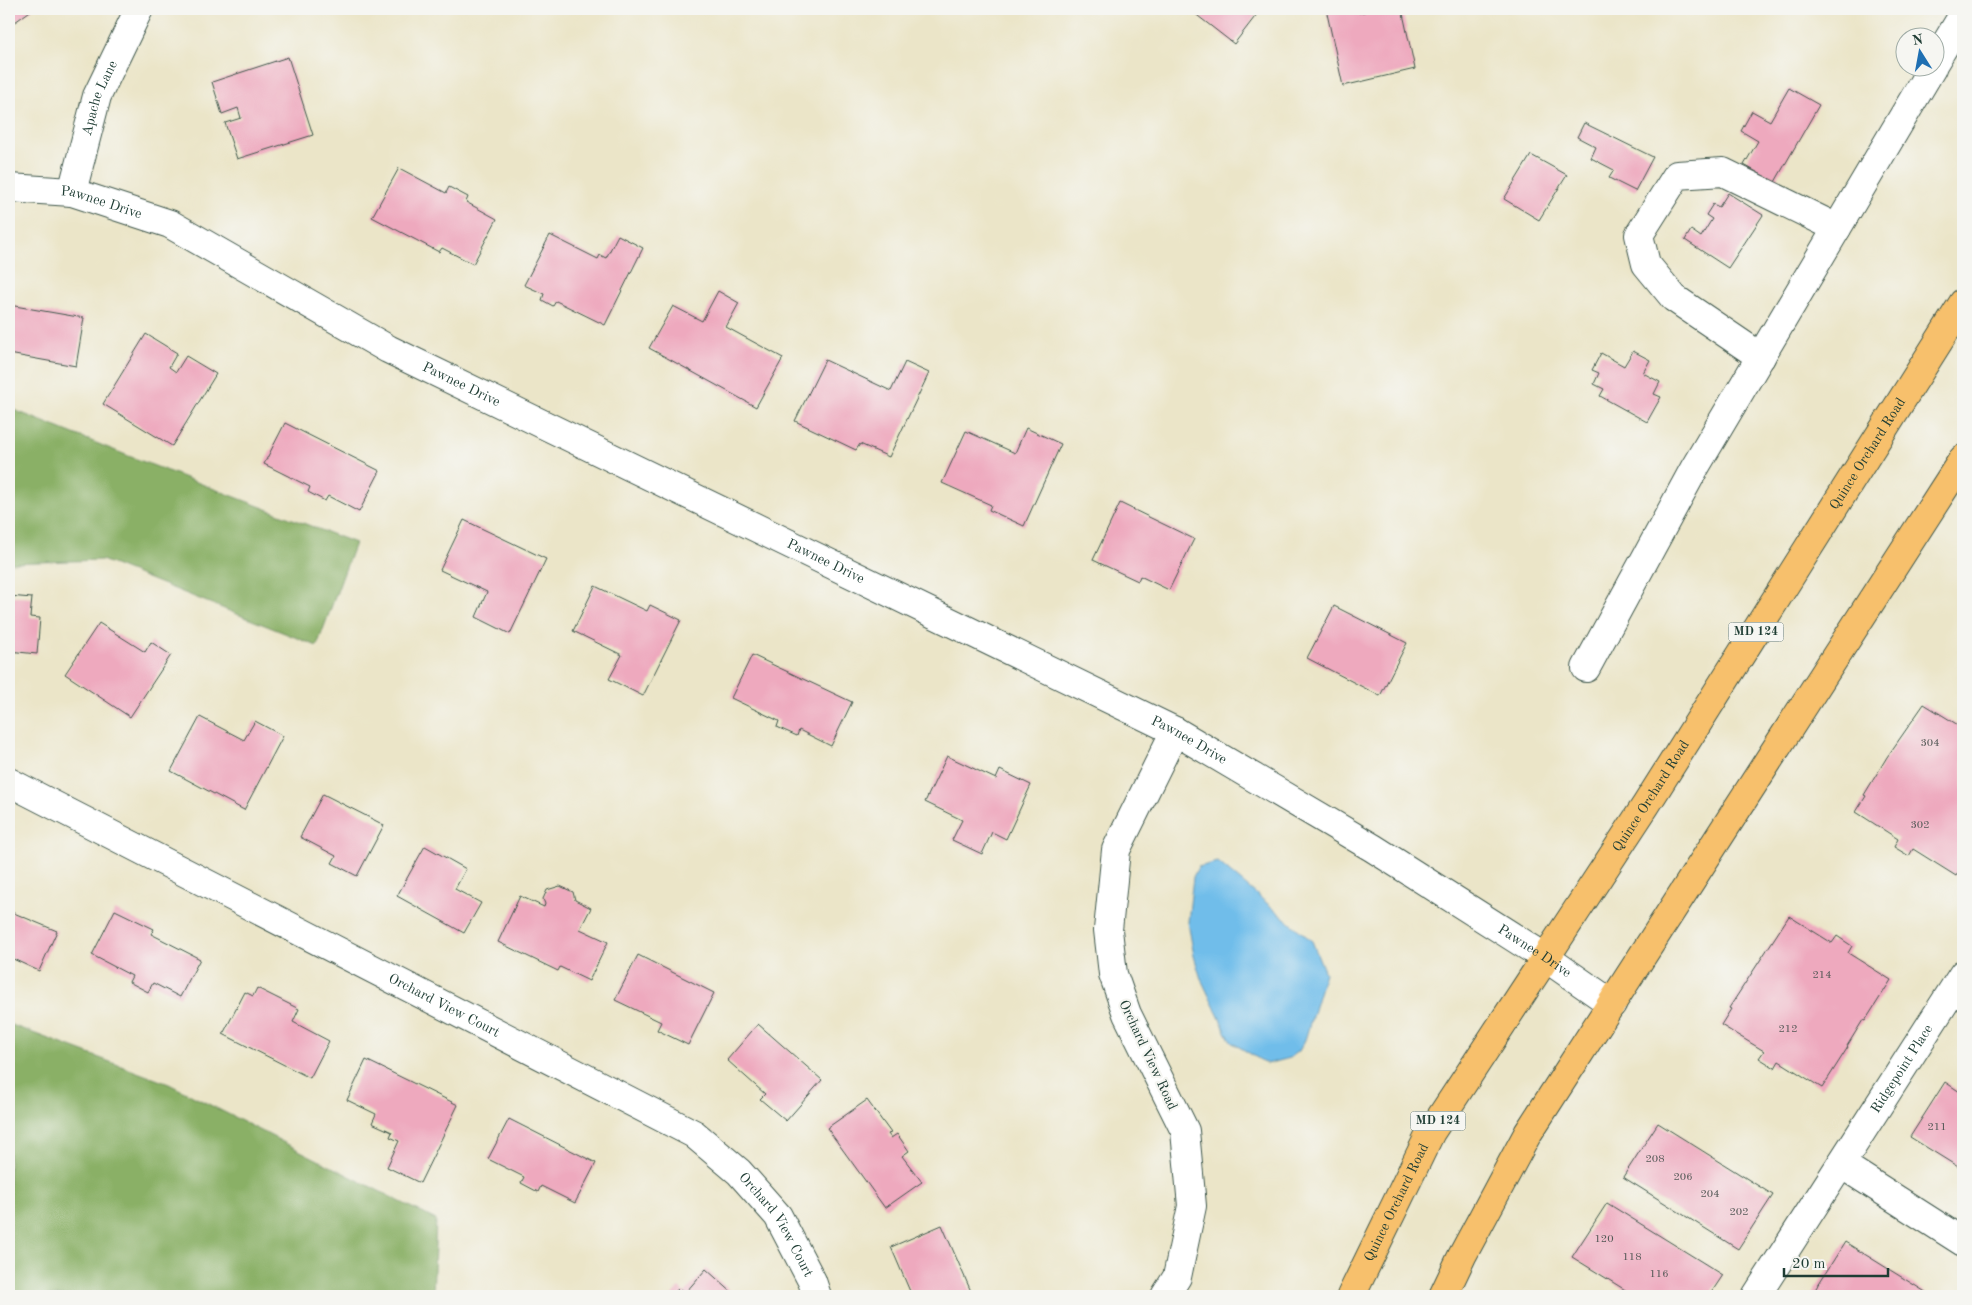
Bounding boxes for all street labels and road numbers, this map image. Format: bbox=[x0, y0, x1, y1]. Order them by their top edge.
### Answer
street label: Apache Lane bbox=[80, 58, 120, 137]
street label: Pawnee Drive bbox=[60, 184, 144, 221]
street label: Pawnee Drive bbox=[420, 360, 502, 409]
street label: Quince Orchard Road bbox=[1827, 395, 1908, 512]
street label: Pawnee Drive bbox=[785, 537, 867, 586]
road number: MD 124 bbox=[1728, 622, 1784, 642]
street label: Pawnee Drive bbox=[1149, 714, 1229, 767]
street label: Quince Orchard Road bbox=[1610, 738, 1692, 854]
street label: Pawnee Drive bbox=[1495, 922, 1574, 980]
street label: Orchard View Court bbox=[386, 971, 502, 1040]
street label: Orchard View Road bbox=[1116, 998, 1180, 1112]
street label: Ridgepoint Place bbox=[1868, 1022, 1936, 1116]
road number: MD 124 bbox=[1410, 1112, 1466, 1130]
street label: Quince Orchard Road bbox=[1362, 1141, 1431, 1264]
street label: Orchard View Court bbox=[736, 1170, 816, 1279]

